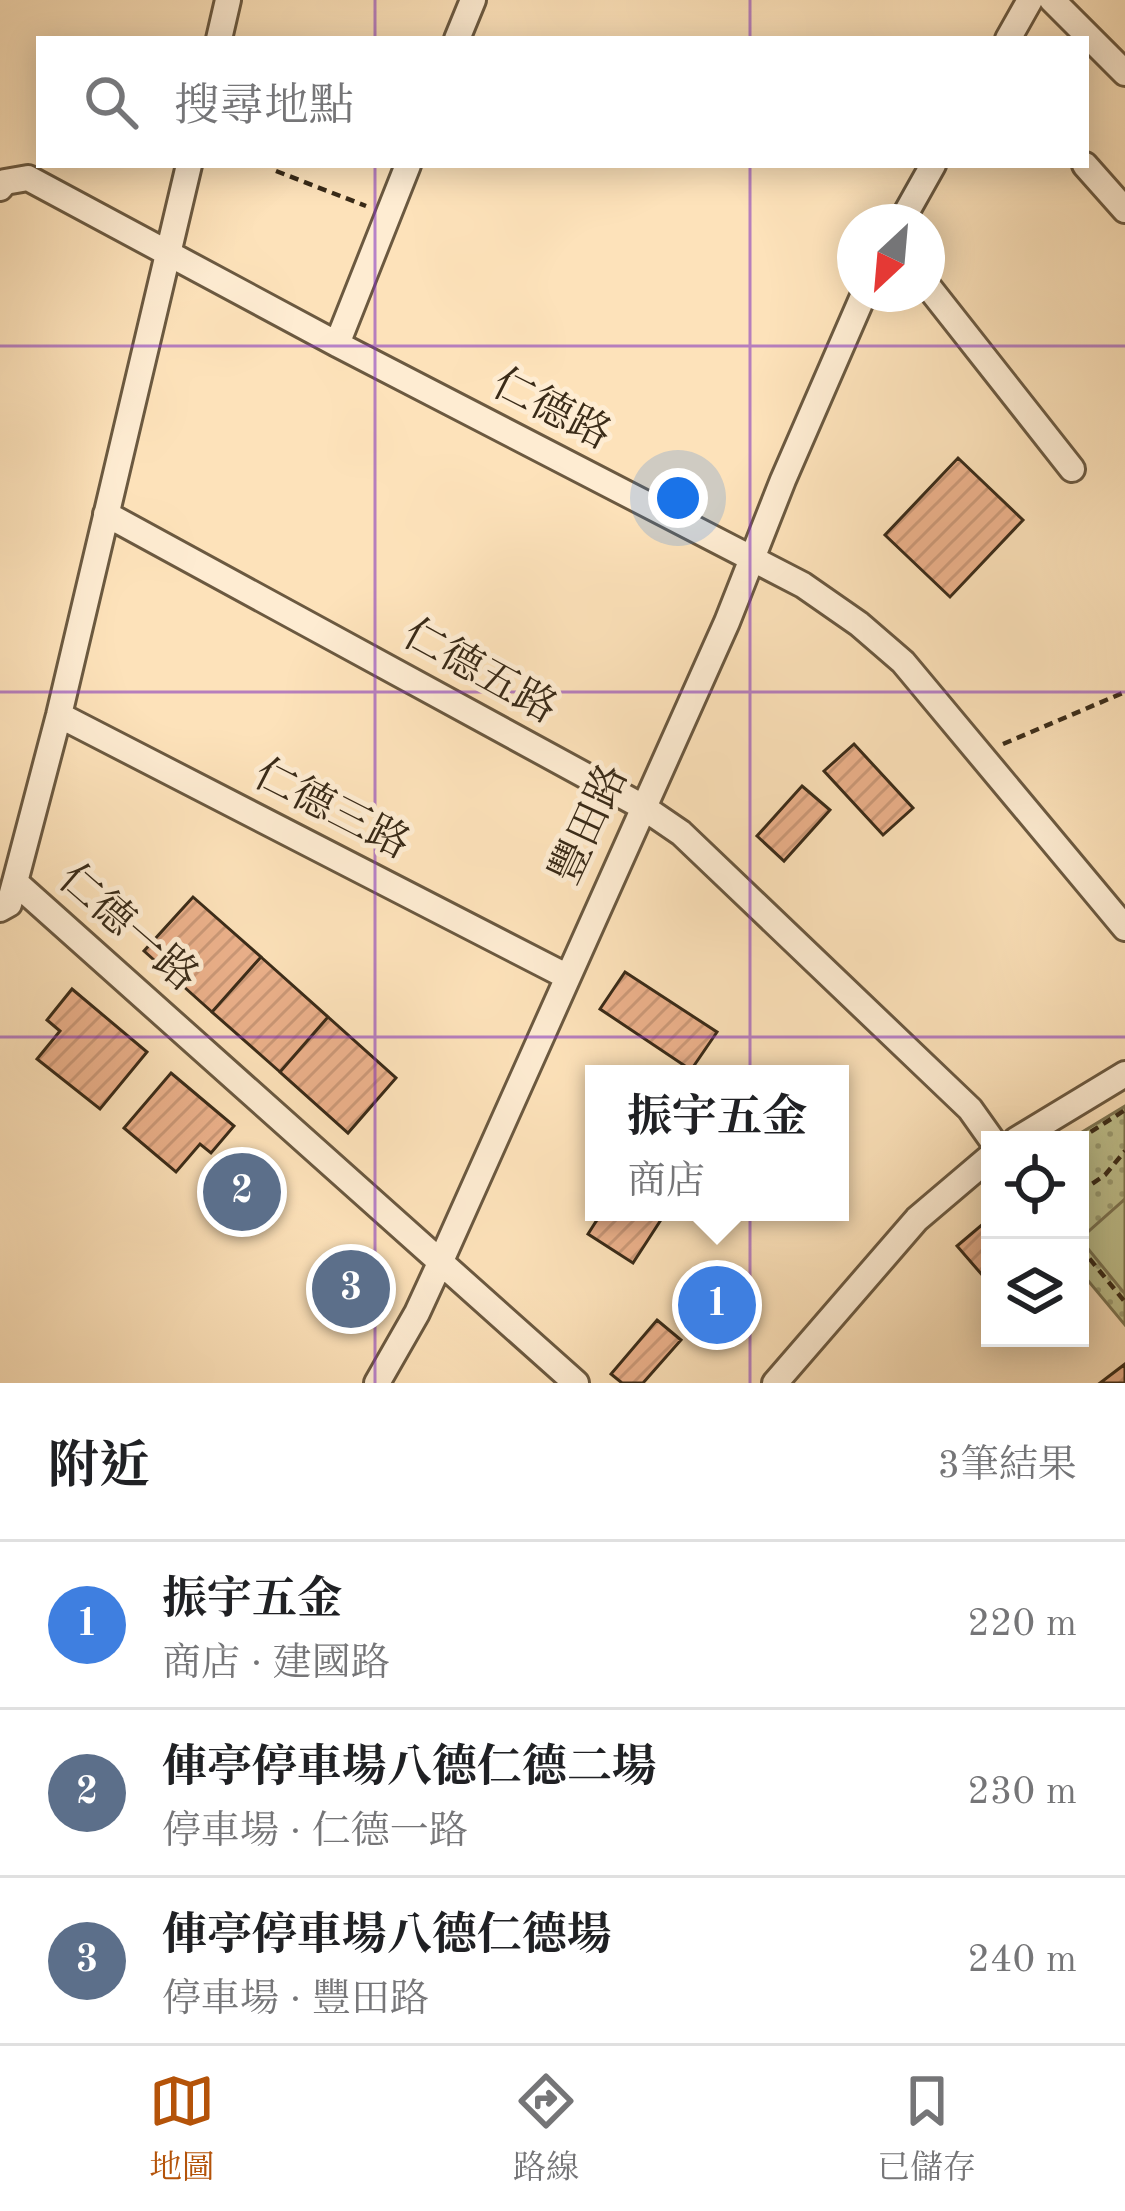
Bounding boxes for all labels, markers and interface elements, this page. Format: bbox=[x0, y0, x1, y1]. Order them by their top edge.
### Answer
search box bbox=[36, 36, 1089, 168]
icon: search bbox=[78, 69, 144, 135]
text: 搜尋地點 bbox=[174, 86, 354, 131]
north arrow bbox=[837, 204, 945, 312]
street label: 仁德路 bbox=[485, 360, 618, 458]
your location bbox=[648, 468, 708, 528]
street label: 仁德五路 bbox=[395, 610, 565, 732]
street label: 仁德三路 bbox=[247, 751, 417, 868]
street label: 豐田路 bbox=[542, 757, 637, 891]
street label: 仁德一路 bbox=[50, 855, 207, 1000]
popup bbox=[585, 1065, 849, 1221]
text: 振宇五金 bbox=[627, 1097, 807, 1142]
map controls bbox=[981, 1131, 1089, 1347]
button: locate bbox=[981, 1131, 1089, 1239]
pin: 2 bbox=[203, 1147, 281, 1237]
text: 商店 bbox=[627, 1163, 705, 1202]
button: layers bbox=[981, 1239, 1089, 1347]
pin: 3 bbox=[312, 1244, 390, 1334]
pin: 1 bbox=[678, 1260, 756, 1350]
text: 附近 bbox=[48, 1443, 150, 1494]
text: 3筆結果 bbox=[937, 1447, 1077, 1486]
text: 振宇五金 bbox=[162, 1579, 342, 1624]
text: 1 bbox=[76, 1605, 98, 1644]
text: 220 m bbox=[967, 1605, 1077, 1644]
text: 商店 · 建國路 bbox=[162, 1645, 390, 1684]
text: 俥亭停車場八德仁德二場 bbox=[162, 1747, 657, 1792]
text: 2 bbox=[76, 1773, 98, 1812]
text: 230 m bbox=[967, 1773, 1077, 1812]
text: 停車場 · 仁德一路 bbox=[162, 1813, 468, 1852]
text: 俥亭停車場八德仁德場 bbox=[162, 1915, 612, 1960]
text: 3 bbox=[76, 1941, 98, 1980]
text: 240 m bbox=[967, 1941, 1077, 1980]
text: 停車場 · 豐田路 bbox=[162, 1981, 429, 2020]
tab: 地圖 bbox=[149, 2068, 215, 2190]
tab: 路線 bbox=[513, 2068, 579, 2190]
tab: 已儲存 bbox=[877, 2068, 976, 2190]

